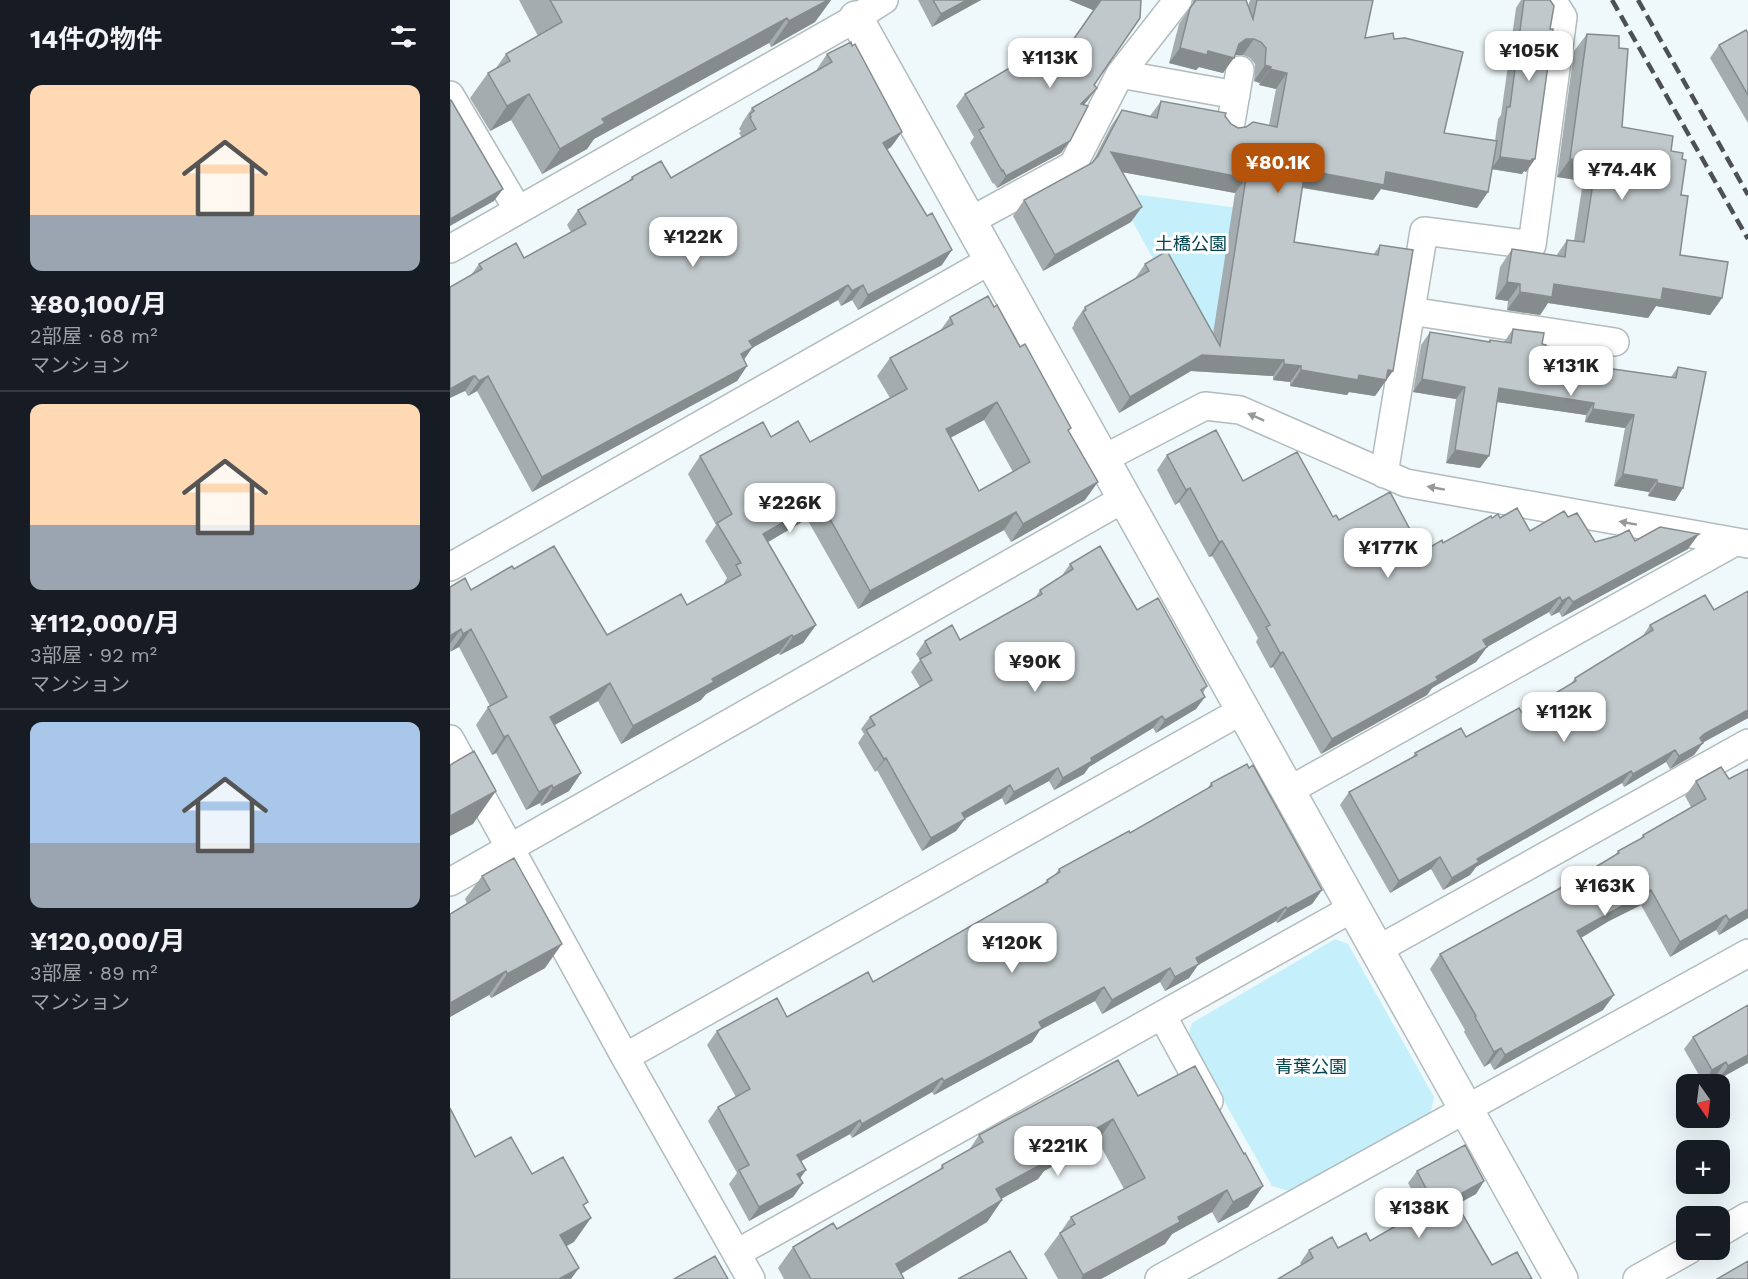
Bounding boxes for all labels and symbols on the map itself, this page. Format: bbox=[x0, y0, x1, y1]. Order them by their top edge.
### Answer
pin: ¥105K bbox=[1487, 31, 1571, 82]
pin: ¥113K bbox=[1008, 38, 1092, 89]
pin: ¥80.1K bbox=[1229, 143, 1327, 194]
pin: ¥74.4K bbox=[1573, 150, 1671, 201]
pin: ¥122K bbox=[651, 217, 735, 268]
park label: 土橋公園 bbox=[1155, 233, 1227, 254]
pin: ¥131K bbox=[1529, 346, 1613, 397]
one-way arrow bbox=[1246, 412, 1264, 422]
pin: ¥226K bbox=[748, 483, 832, 534]
one-way arrow bbox=[1427, 484, 1446, 493]
one-way arrow bbox=[1619, 519, 1638, 528]
pin: ¥177K bbox=[1346, 528, 1430, 579]
pin: ¥90K bbox=[999, 642, 1071, 693]
pin: ¥112K bbox=[1522, 692, 1606, 743]
pin: ¥163K bbox=[1563, 866, 1647, 917]
pin: ¥120K bbox=[970, 923, 1054, 974]
park label: 青葉公園 bbox=[1275, 1056, 1347, 1077]
north arrow bbox=[1676, 1074, 1730, 1128]
pin: ¥221K bbox=[1016, 1126, 1100, 1177]
pin: ¥138K bbox=[1377, 1188, 1461, 1239]

